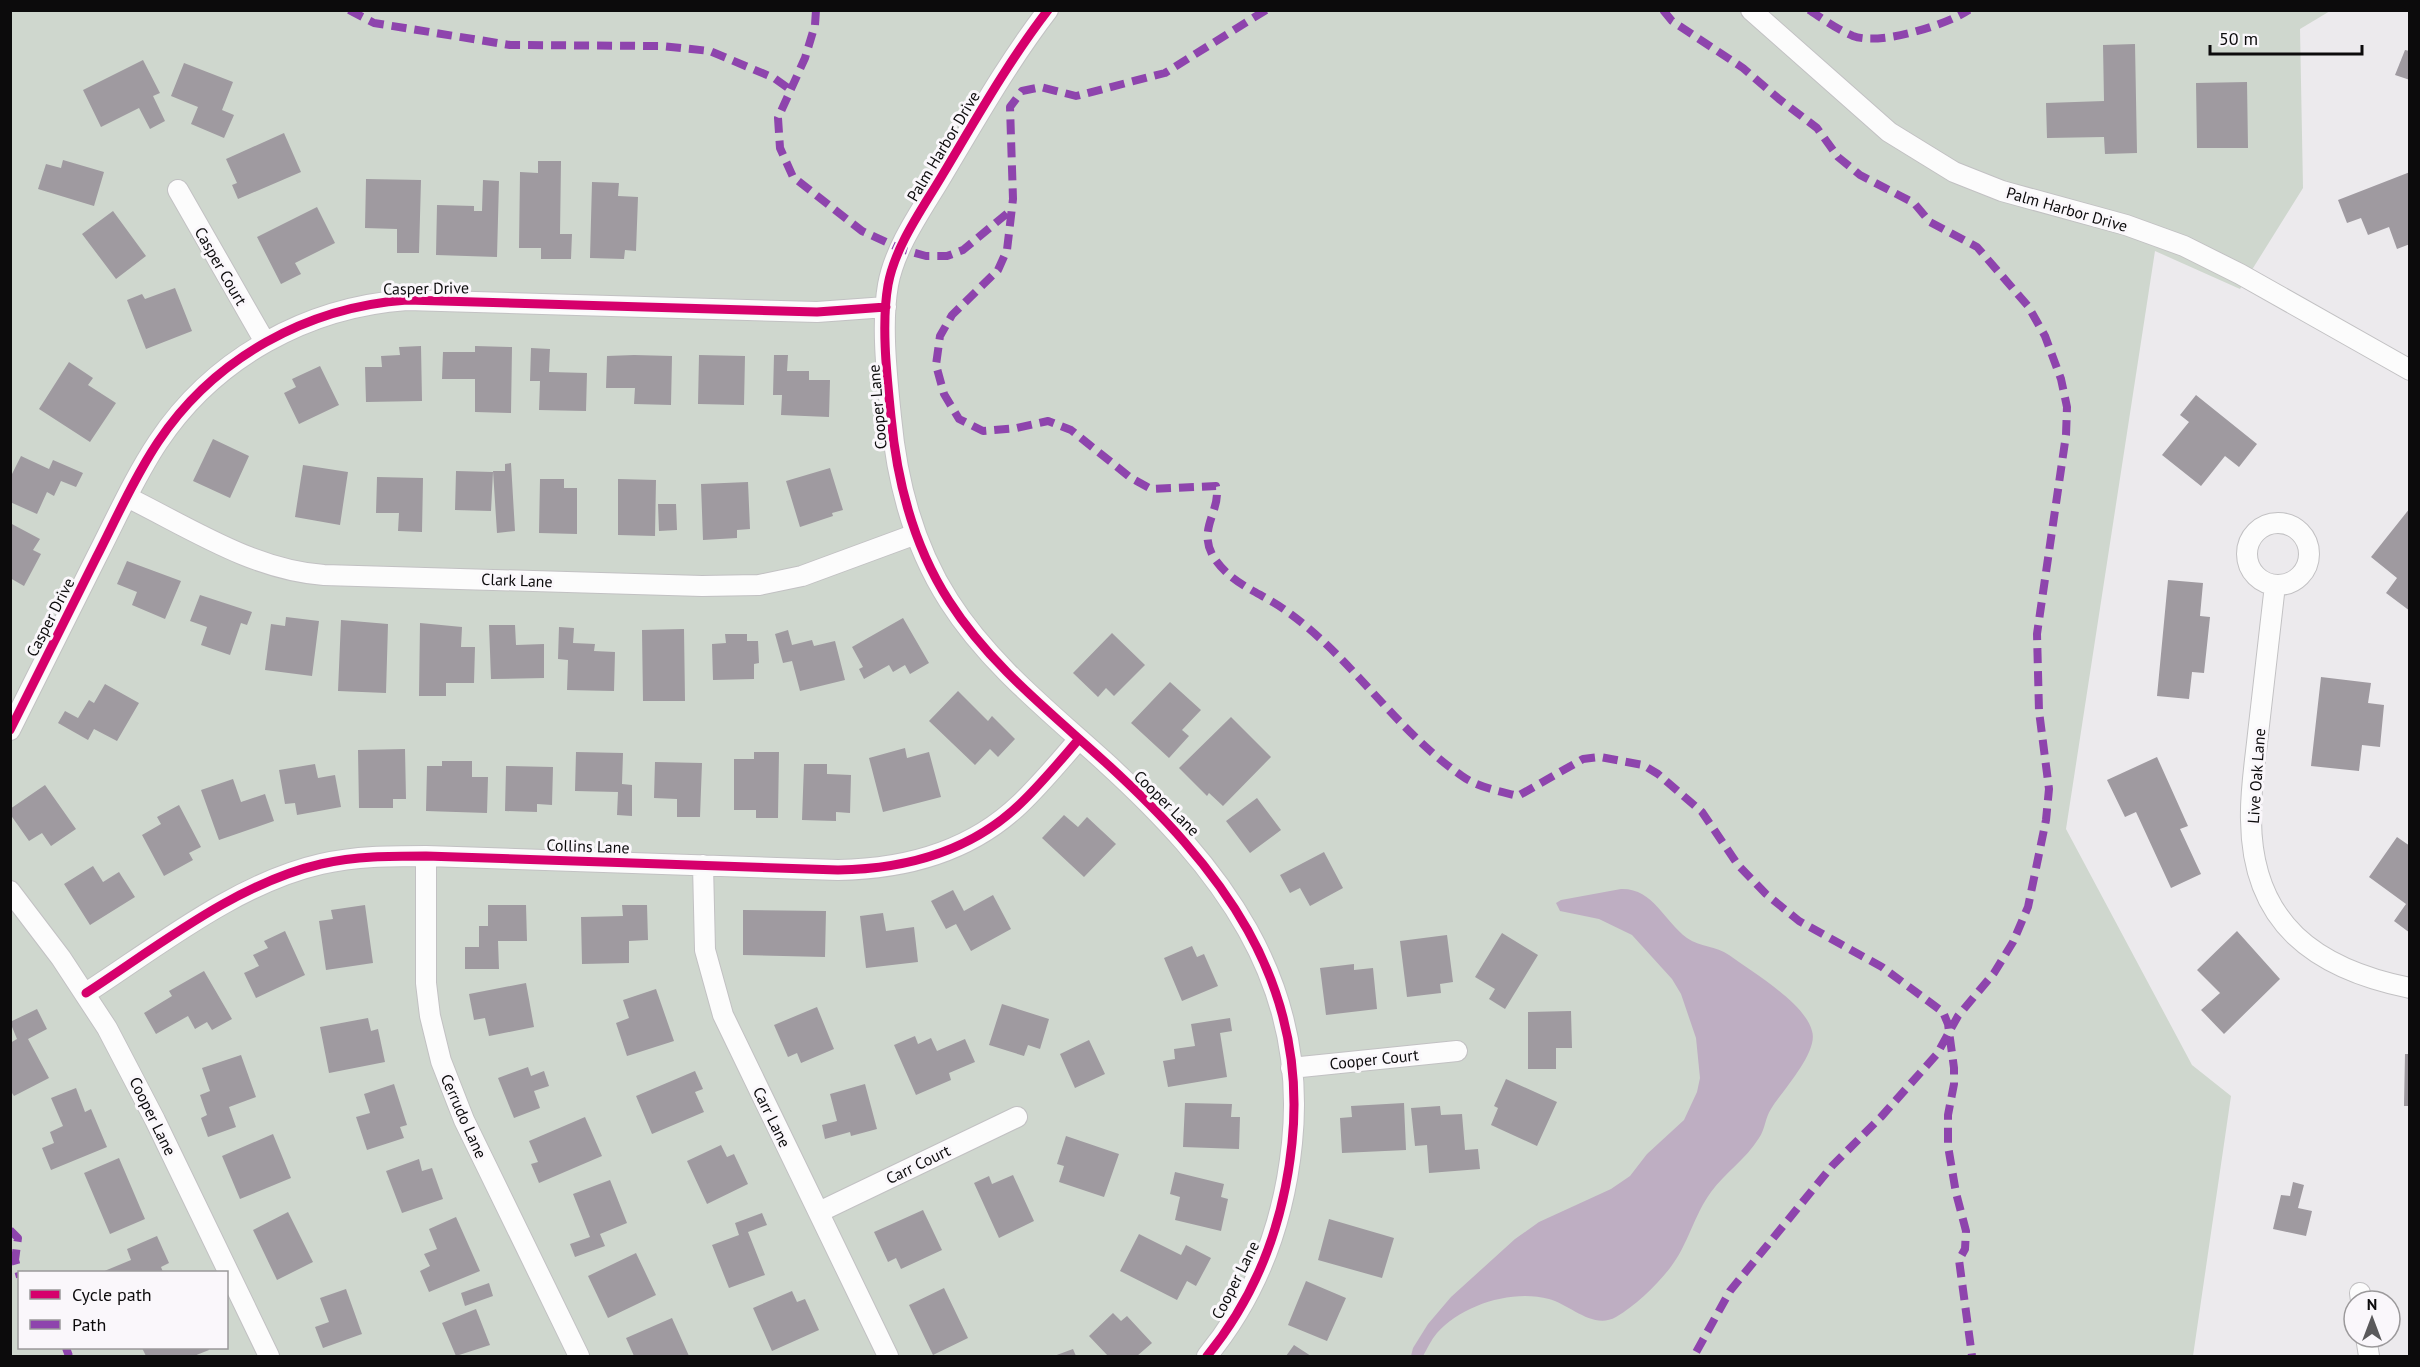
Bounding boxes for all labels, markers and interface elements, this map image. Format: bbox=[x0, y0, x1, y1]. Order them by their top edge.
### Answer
scale bar bbox=[2210, 18, 2362, 56]
text: 50 m bbox=[2219, 27, 2258, 50]
street label: Palm Harbor Drive bbox=[902, 87, 984, 205]
street label: Palm Harbor Drive bbox=[2004, 182, 2130, 236]
street label: Casper Court bbox=[191, 223, 252, 309]
street label: Casper Drive bbox=[383, 277, 469, 299]
street label: Cooper Lane bbox=[863, 364, 891, 450]
street label: Clark Lane bbox=[481, 569, 553, 591]
street label: Casper Drive bbox=[22, 574, 78, 660]
street label: Live Oak Lane bbox=[2243, 728, 2269, 824]
street label: Cooper Lane bbox=[1130, 766, 1204, 840]
street label: Collins Lane bbox=[546, 835, 630, 857]
street label: Cooper Court bbox=[1329, 1044, 1420, 1074]
street label: Cerrudo Lane bbox=[436, 1071, 492, 1161]
street label: Cooper Lane bbox=[125, 1073, 181, 1159]
street label: Carr Lane bbox=[749, 1084, 795, 1150]
street label: Carr Court bbox=[883, 1140, 954, 1188]
street label: Cooper Lane bbox=[1207, 1238, 1263, 1322]
legend bbox=[18, 1271, 228, 1349]
text: Cycle path bbox=[72, 1283, 152, 1306]
north arrow bbox=[2342, 1289, 2402, 1349]
text: N bbox=[2367, 1294, 2377, 1314]
text: Path bbox=[72, 1313, 106, 1336]

